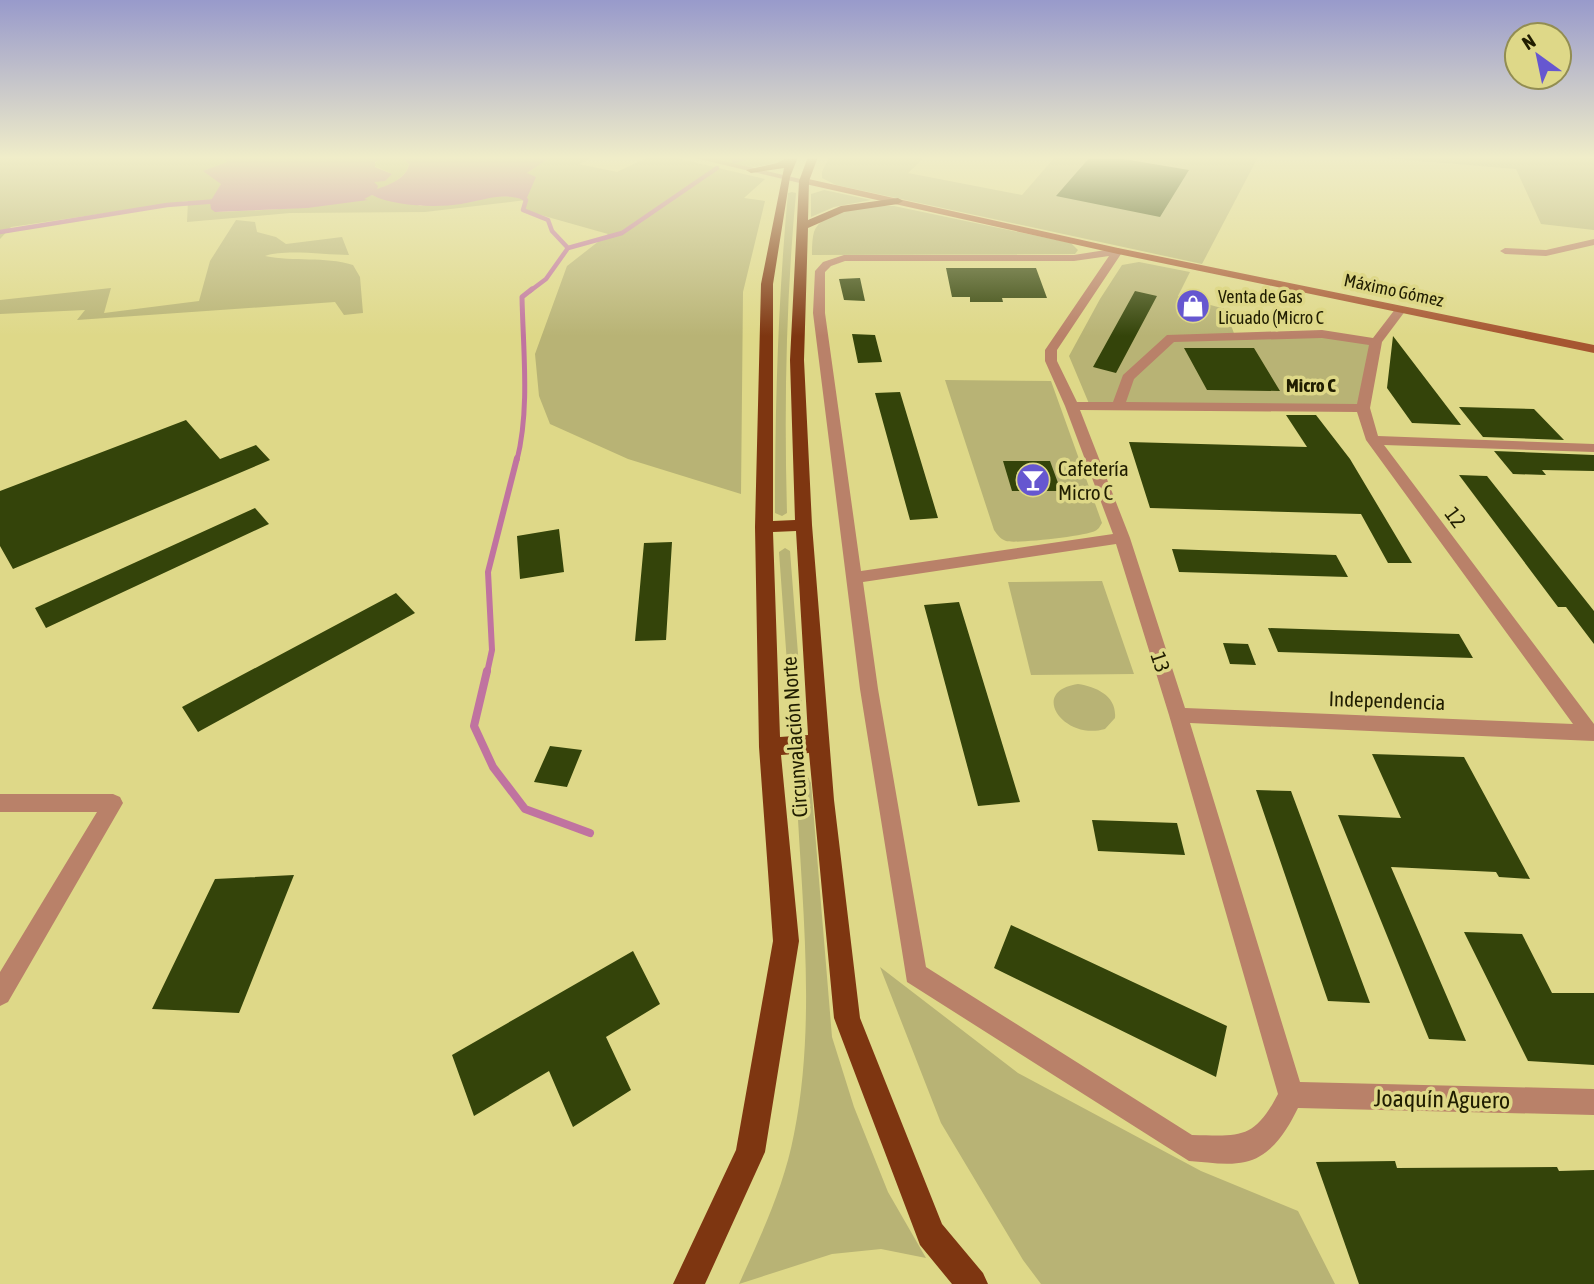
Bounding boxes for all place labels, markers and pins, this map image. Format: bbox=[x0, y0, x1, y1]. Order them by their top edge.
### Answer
place label: Venta de Gas Licuado (Micro C bbox=[1218, 286, 1324, 328]
shop icon: Venta de Gas Licuado (Micro C bbox=[1174, 287, 1212, 325]
place label: Cafetería Micro C bbox=[1058, 456, 1129, 504]
bar icon: Cafetería Micro C bbox=[1014, 461, 1052, 499]

